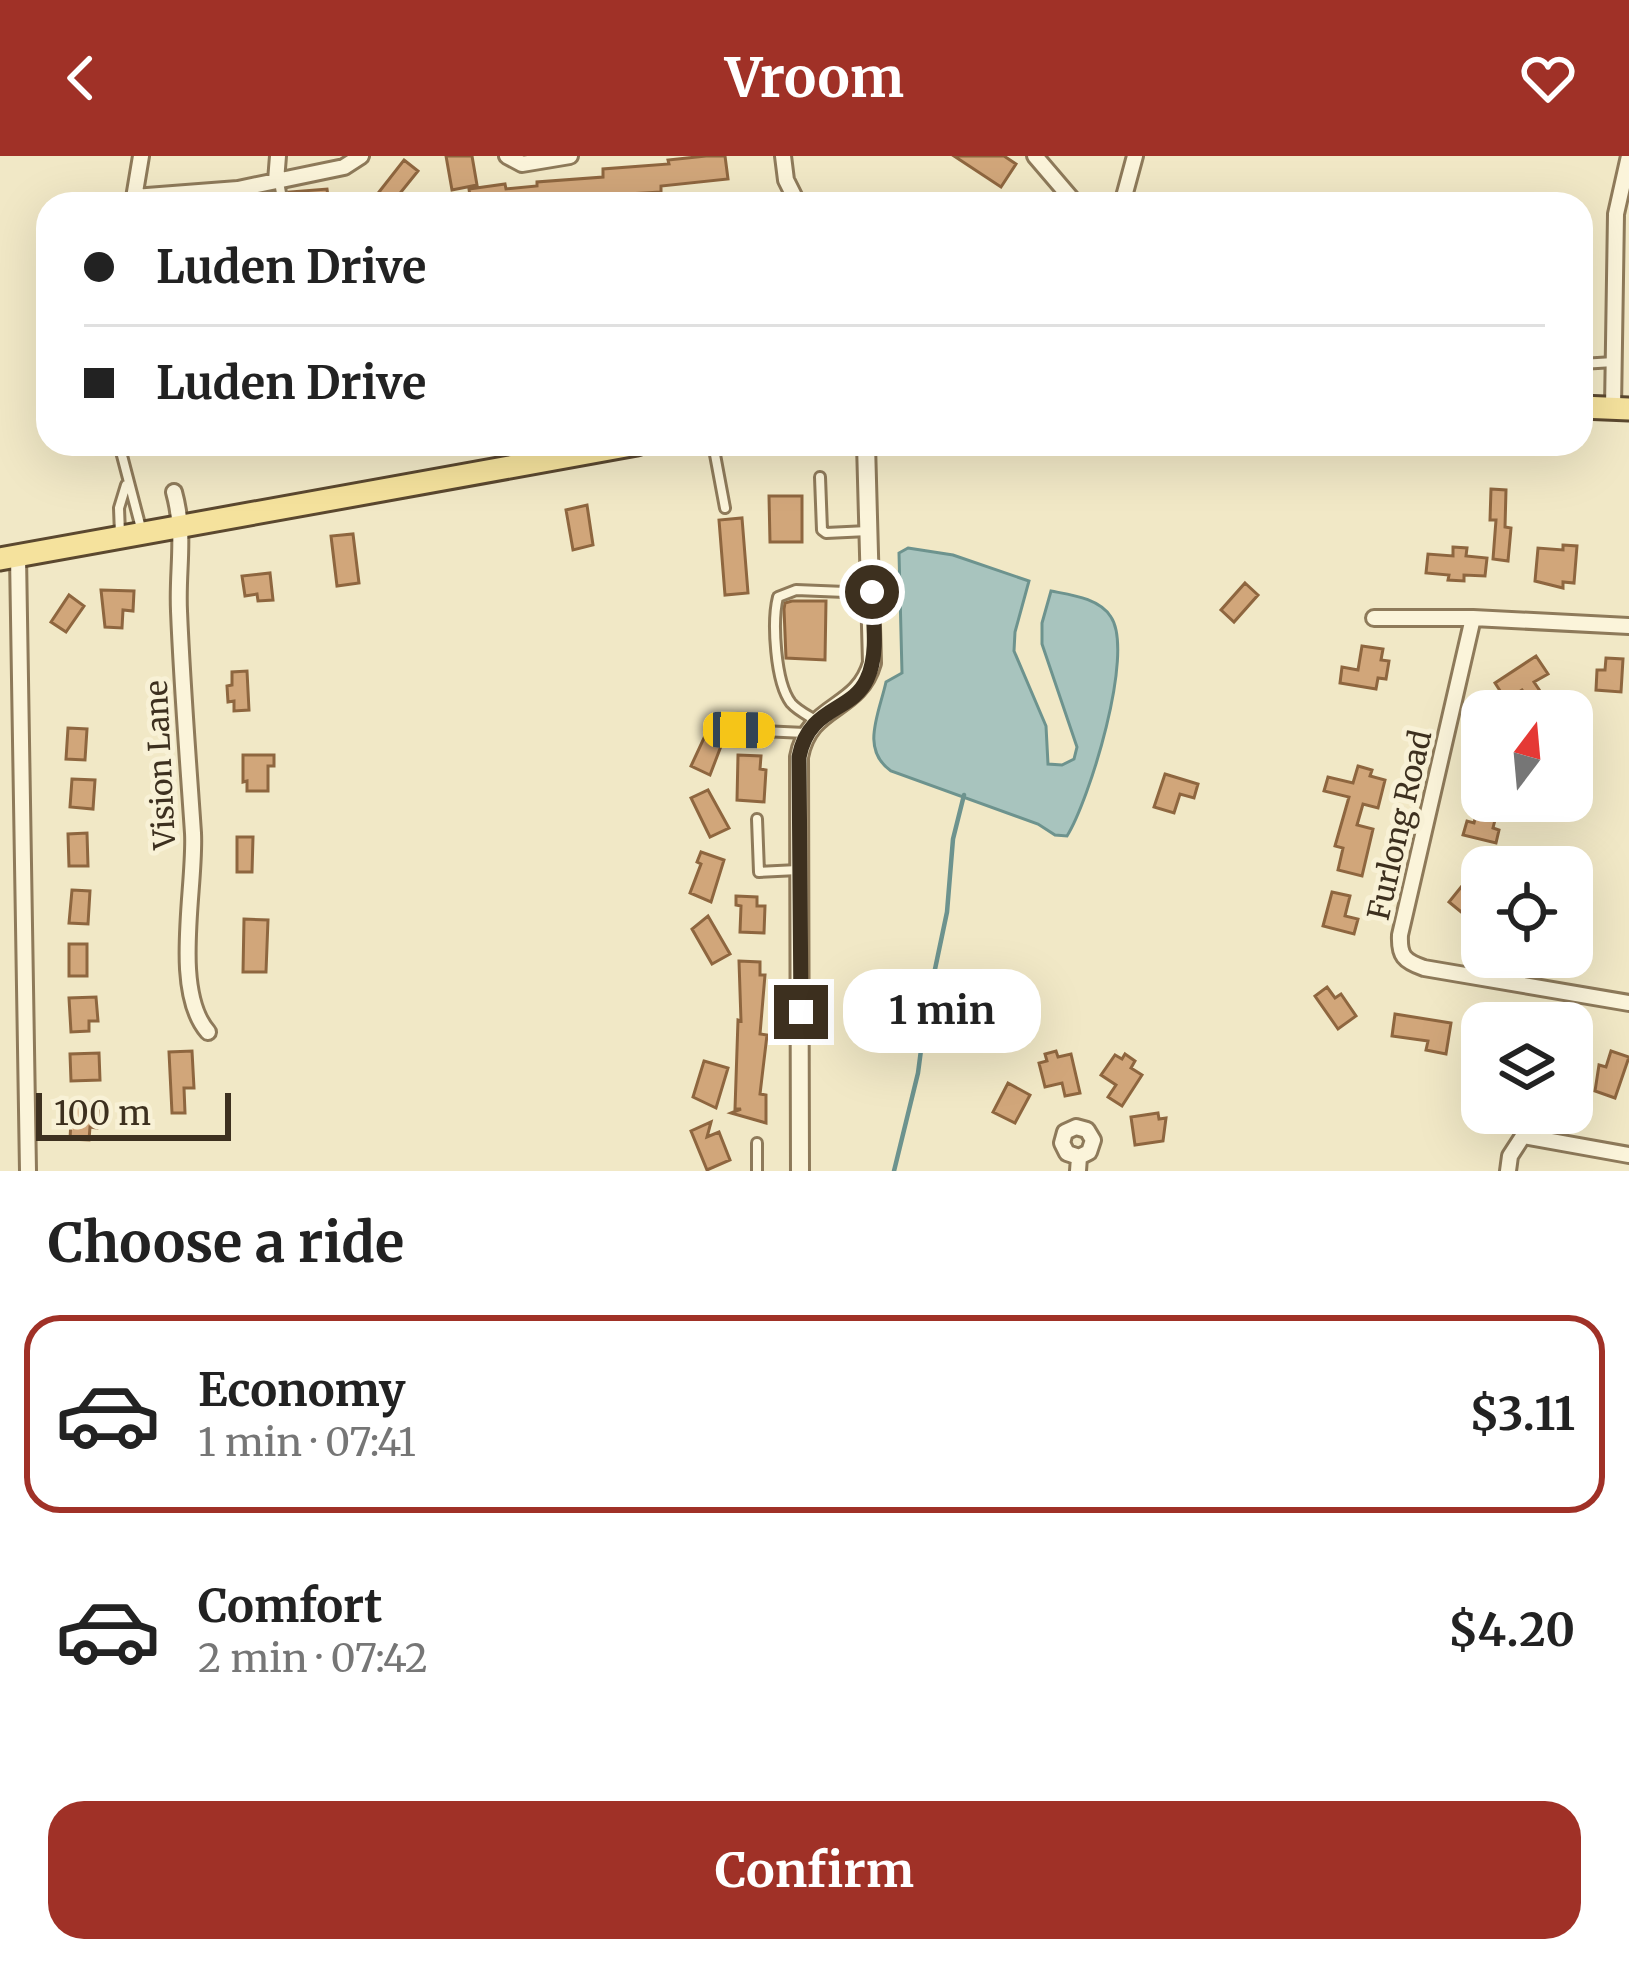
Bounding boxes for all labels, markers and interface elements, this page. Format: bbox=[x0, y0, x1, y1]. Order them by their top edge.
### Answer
text: Vroom bbox=[725, 44, 904, 112]
icon: back bbox=[48, 45, 114, 111]
icon: heart bbox=[1515, 45, 1581, 111]
text: Luden Drive bbox=[156, 239, 426, 295]
text: Luden Drive bbox=[156, 355, 426, 411]
route start bbox=[845, 565, 899, 619]
street label: Vision Lane bbox=[137, 680, 183, 851]
north arrow bbox=[1461, 690, 1593, 822]
map controls bbox=[1461, 690, 1593, 1134]
car bbox=[703, 711, 775, 749]
street label: Furlong Road bbox=[1359, 726, 1439, 924]
button: locate bbox=[1461, 846, 1593, 978]
callout: 1 min bbox=[843, 970, 1041, 1054]
route end bbox=[774, 985, 828, 1039]
text: 1 min bbox=[889, 986, 995, 1035]
button: layers bbox=[1461, 1002, 1593, 1134]
scale bar bbox=[36, 1087, 231, 1140]
text: 100 m bbox=[54, 1093, 151, 1134]
text: Choose a ride bbox=[48, 1209, 404, 1277]
icon: car bbox=[54, 1360, 162, 1468]
text: Economy bbox=[198, 1362, 406, 1418]
text: $3.11 bbox=[1469, 1386, 1575, 1442]
text: 1 min · 07:41 bbox=[198, 1418, 416, 1467]
icon: car bbox=[54, 1576, 162, 1684]
text: Comfort bbox=[198, 1578, 382, 1634]
text: $4.20 bbox=[1448, 1602, 1575, 1658]
text: 2 min · 07:42 bbox=[198, 1634, 428, 1683]
button: Confirm bbox=[48, 1801, 1581, 1939]

